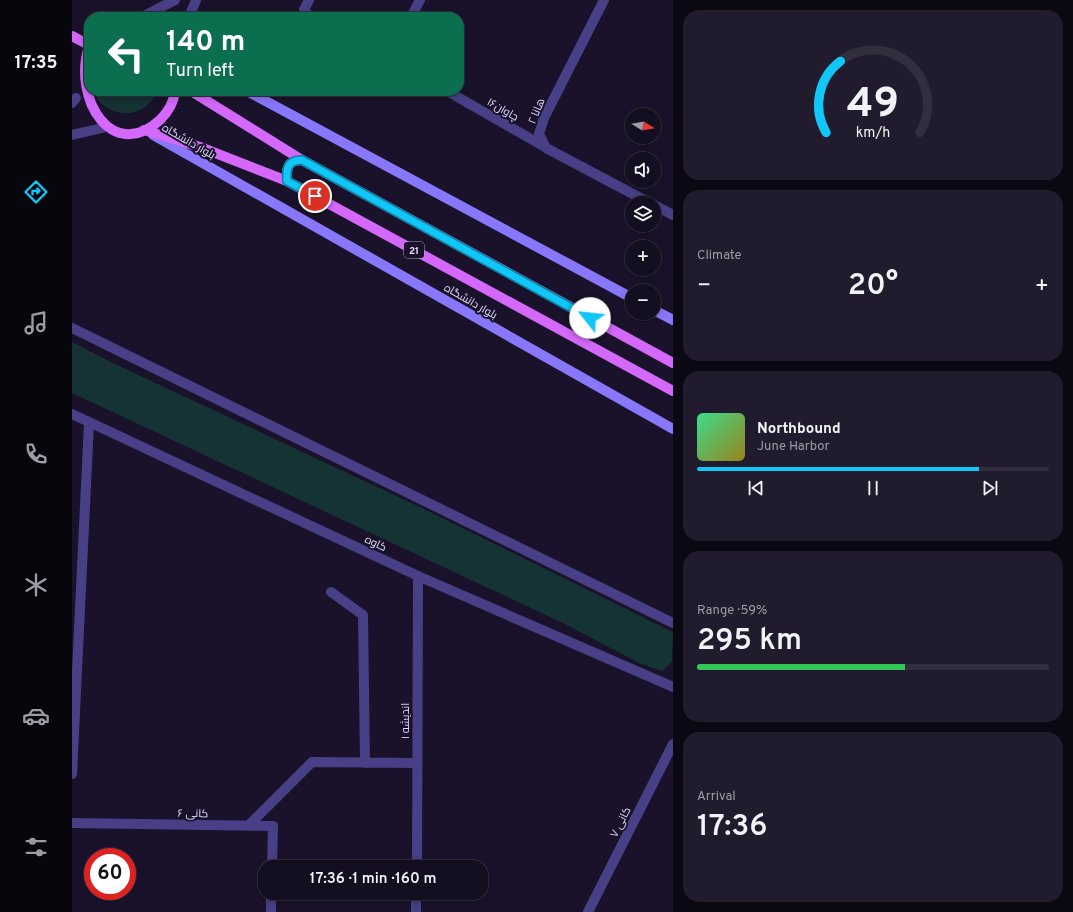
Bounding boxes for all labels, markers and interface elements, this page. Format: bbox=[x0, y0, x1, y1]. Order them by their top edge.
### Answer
text: 140 m bbox=[166, 25, 245, 61]
icon: left bbox=[100, 28, 152, 80]
text: 17:35 bbox=[14, 52, 58, 75]
text: Turn left bbox=[166, 60, 234, 83]
text: 49 bbox=[847, 79, 899, 132]
street label: چاوان۱۶ bbox=[484, 95, 521, 125]
street label: هانا ۲ bbox=[525, 96, 548, 126]
north arrow bbox=[625, 108, 661, 144]
map controls bbox=[625, 108, 661, 320]
street label: بلوار دانشگاه bbox=[159, 121, 218, 163]
text: km/h bbox=[856, 124, 890, 142]
button: sound bbox=[625, 152, 661, 188]
icon: directions bbox=[22, 178, 50, 206]
pin bbox=[298, 179, 332, 213]
icon: arrive bbox=[304, 185, 326, 207]
button: layers bbox=[625, 196, 661, 232]
button: + bbox=[625, 240, 661, 276]
road number: 21 bbox=[404, 242, 424, 258]
text: Climate bbox=[697, 248, 742, 264]
text: 20° bbox=[848, 268, 898, 305]
text: − bbox=[697, 273, 711, 300]
text: + bbox=[1035, 273, 1049, 300]
street label: بلوار دانشگاه bbox=[441, 281, 500, 323]
button: − bbox=[625, 284, 661, 320]
position arrow bbox=[569, 297, 611, 339]
icon: music bbox=[22, 309, 50, 337]
text: Northbound bbox=[757, 420, 841, 439]
text: June Harbor bbox=[757, 439, 830, 455]
icon: phone bbox=[22, 440, 50, 468]
icon: previous bbox=[745, 477, 767, 499]
icon: pause bbox=[862, 477, 884, 499]
icon: next bbox=[979, 477, 1001, 499]
street label: کاوه bbox=[362, 533, 389, 555]
icon: climate bbox=[22, 571, 50, 599]
text: Range · 59% bbox=[697, 603, 767, 619]
text: 295 km bbox=[697, 623, 802, 660]
icon: car bbox=[22, 702, 50, 730]
street label: اندیشه ۱ bbox=[399, 703, 413, 739]
text: Arrival bbox=[697, 789, 736, 805]
street label: کانی ۷ bbox=[607, 805, 635, 840]
street label: کانی ۶ bbox=[178, 807, 209, 821]
text: 17:36 bbox=[697, 809, 768, 846]
icon: filters bbox=[22, 833, 50, 861]
speed limit sign: 60 bbox=[84, 848, 136, 900]
text: 17:36 · 1 min · 160 m bbox=[310, 870, 436, 889]

